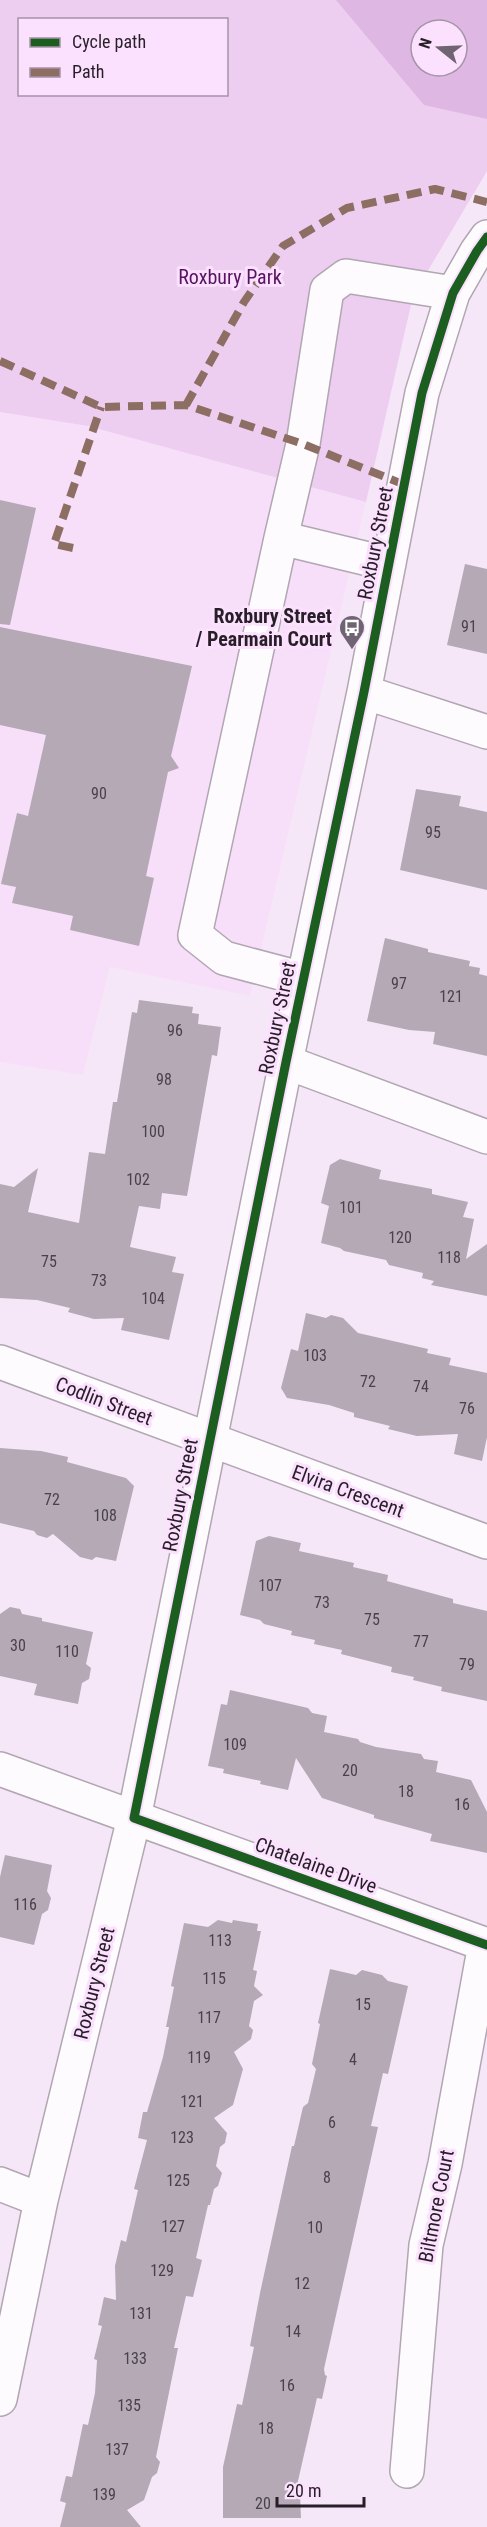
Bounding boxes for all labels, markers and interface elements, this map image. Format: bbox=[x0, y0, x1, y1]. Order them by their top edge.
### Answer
legend bbox=[18, 18, 228, 96]
north arrow bbox=[409, 18, 469, 78]
text: Cycle path bbox=[72, 31, 146, 52]
text: N bbox=[415, 36, 436, 51]
text: Path bbox=[72, 61, 105, 82]
park label: Roxbury Park bbox=[178, 265, 282, 289]
street label: Roxbury Street bbox=[352, 484, 398, 602]
place label: Roxbury Street / Pearmain Court bbox=[195, 604, 332, 651]
bus stop icon: Roxbury Street / Pearmain Court bbox=[337, 613, 367, 651]
house number: 91 bbox=[461, 617, 477, 636]
house number: 90 bbox=[91, 784, 107, 803]
house number: 95 bbox=[425, 823, 441, 842]
street label: Roxbury Street bbox=[253, 959, 301, 1077]
house number: 97 bbox=[391, 974, 407, 993]
house number: 121 bbox=[439, 987, 463, 1006]
house number: 96 bbox=[167, 1021, 183, 1040]
house number: 98 bbox=[156, 1070, 172, 1089]
house number: 100 bbox=[141, 1122, 165, 1141]
house number: 102 bbox=[126, 1170, 150, 1189]
house number: 101 bbox=[339, 1198, 363, 1217]
house number: 120 bbox=[388, 1228, 412, 1247]
house number: 118 bbox=[437, 1248, 461, 1267]
house number: 75 bbox=[41, 1252, 57, 1271]
house number: 73 bbox=[91, 1271, 107, 1290]
house number: 104 bbox=[141, 1289, 165, 1308]
house number: 103 bbox=[303, 1346, 327, 1365]
street label: Codlin Street bbox=[52, 1372, 156, 1430]
house number: 72 bbox=[360, 1372, 376, 1391]
house number: 74 bbox=[413, 1377, 429, 1396]
house number: 76 bbox=[459, 1399, 475, 1418]
street label: Roxbury Street bbox=[157, 1436, 203, 1554]
street label: Elvira Crescent bbox=[289, 1460, 407, 1522]
house number: 72 bbox=[44, 1490, 60, 1509]
house number: 108 bbox=[93, 1506, 117, 1525]
house number: 107 bbox=[258, 1576, 282, 1595]
house number: 73 bbox=[314, 1593, 330, 1612]
house number: 75 bbox=[364, 1610, 380, 1629]
house number: 77 bbox=[413, 1632, 429, 1651]
house number: 30 bbox=[10, 1636, 26, 1655]
house number: 110 bbox=[55, 1642, 79, 1661]
house number: 79 bbox=[459, 1655, 475, 1674]
house number: 109 bbox=[223, 1735, 247, 1754]
house number: 20 bbox=[342, 1761, 358, 1780]
house number: 18 bbox=[398, 1782, 414, 1801]
house number: 16 bbox=[454, 1795, 470, 1814]
street label: Chatelaine Drive bbox=[252, 1832, 380, 1898]
house number: 116 bbox=[13, 1895, 37, 1914]
street label: Roxbury Street bbox=[68, 1924, 120, 2042]
house number: 113 bbox=[208, 1931, 232, 1950]
house number: 115 bbox=[202, 1969, 226, 1988]
house number: 15 bbox=[355, 1995, 371, 2014]
house number: 117 bbox=[197, 2008, 221, 2027]
house number: 119 bbox=[187, 2048, 211, 2067]
house number: 4 bbox=[349, 2050, 357, 2069]
house number: 121 bbox=[180, 2092, 204, 2111]
house number: 6 bbox=[328, 2113, 336, 2132]
house number: 123 bbox=[170, 2128, 194, 2147]
street label: Biltmore Court bbox=[413, 2147, 459, 2265]
house number: 8 bbox=[323, 2168, 331, 2187]
house number: 125 bbox=[166, 2171, 190, 2190]
house number: 127 bbox=[161, 2217, 185, 2236]
house number: 10 bbox=[307, 2218, 323, 2237]
house number: 129 bbox=[150, 2261, 174, 2280]
house number: 12 bbox=[294, 2274, 310, 2293]
house number: 131 bbox=[129, 2304, 153, 2323]
house number: 14 bbox=[285, 2322, 301, 2341]
house number: 133 bbox=[123, 2349, 147, 2368]
house number: 16 bbox=[279, 2376, 295, 2395]
house number: 135 bbox=[117, 2396, 141, 2415]
house number: 18 bbox=[258, 2419, 274, 2438]
house number: 137 bbox=[105, 2440, 129, 2459]
scale bar bbox=[277, 2470, 364, 2508]
text: 20 m bbox=[286, 2480, 321, 2501]
house number: 139 bbox=[92, 2485, 116, 2504]
house number: 20 bbox=[255, 2494, 271, 2513]

